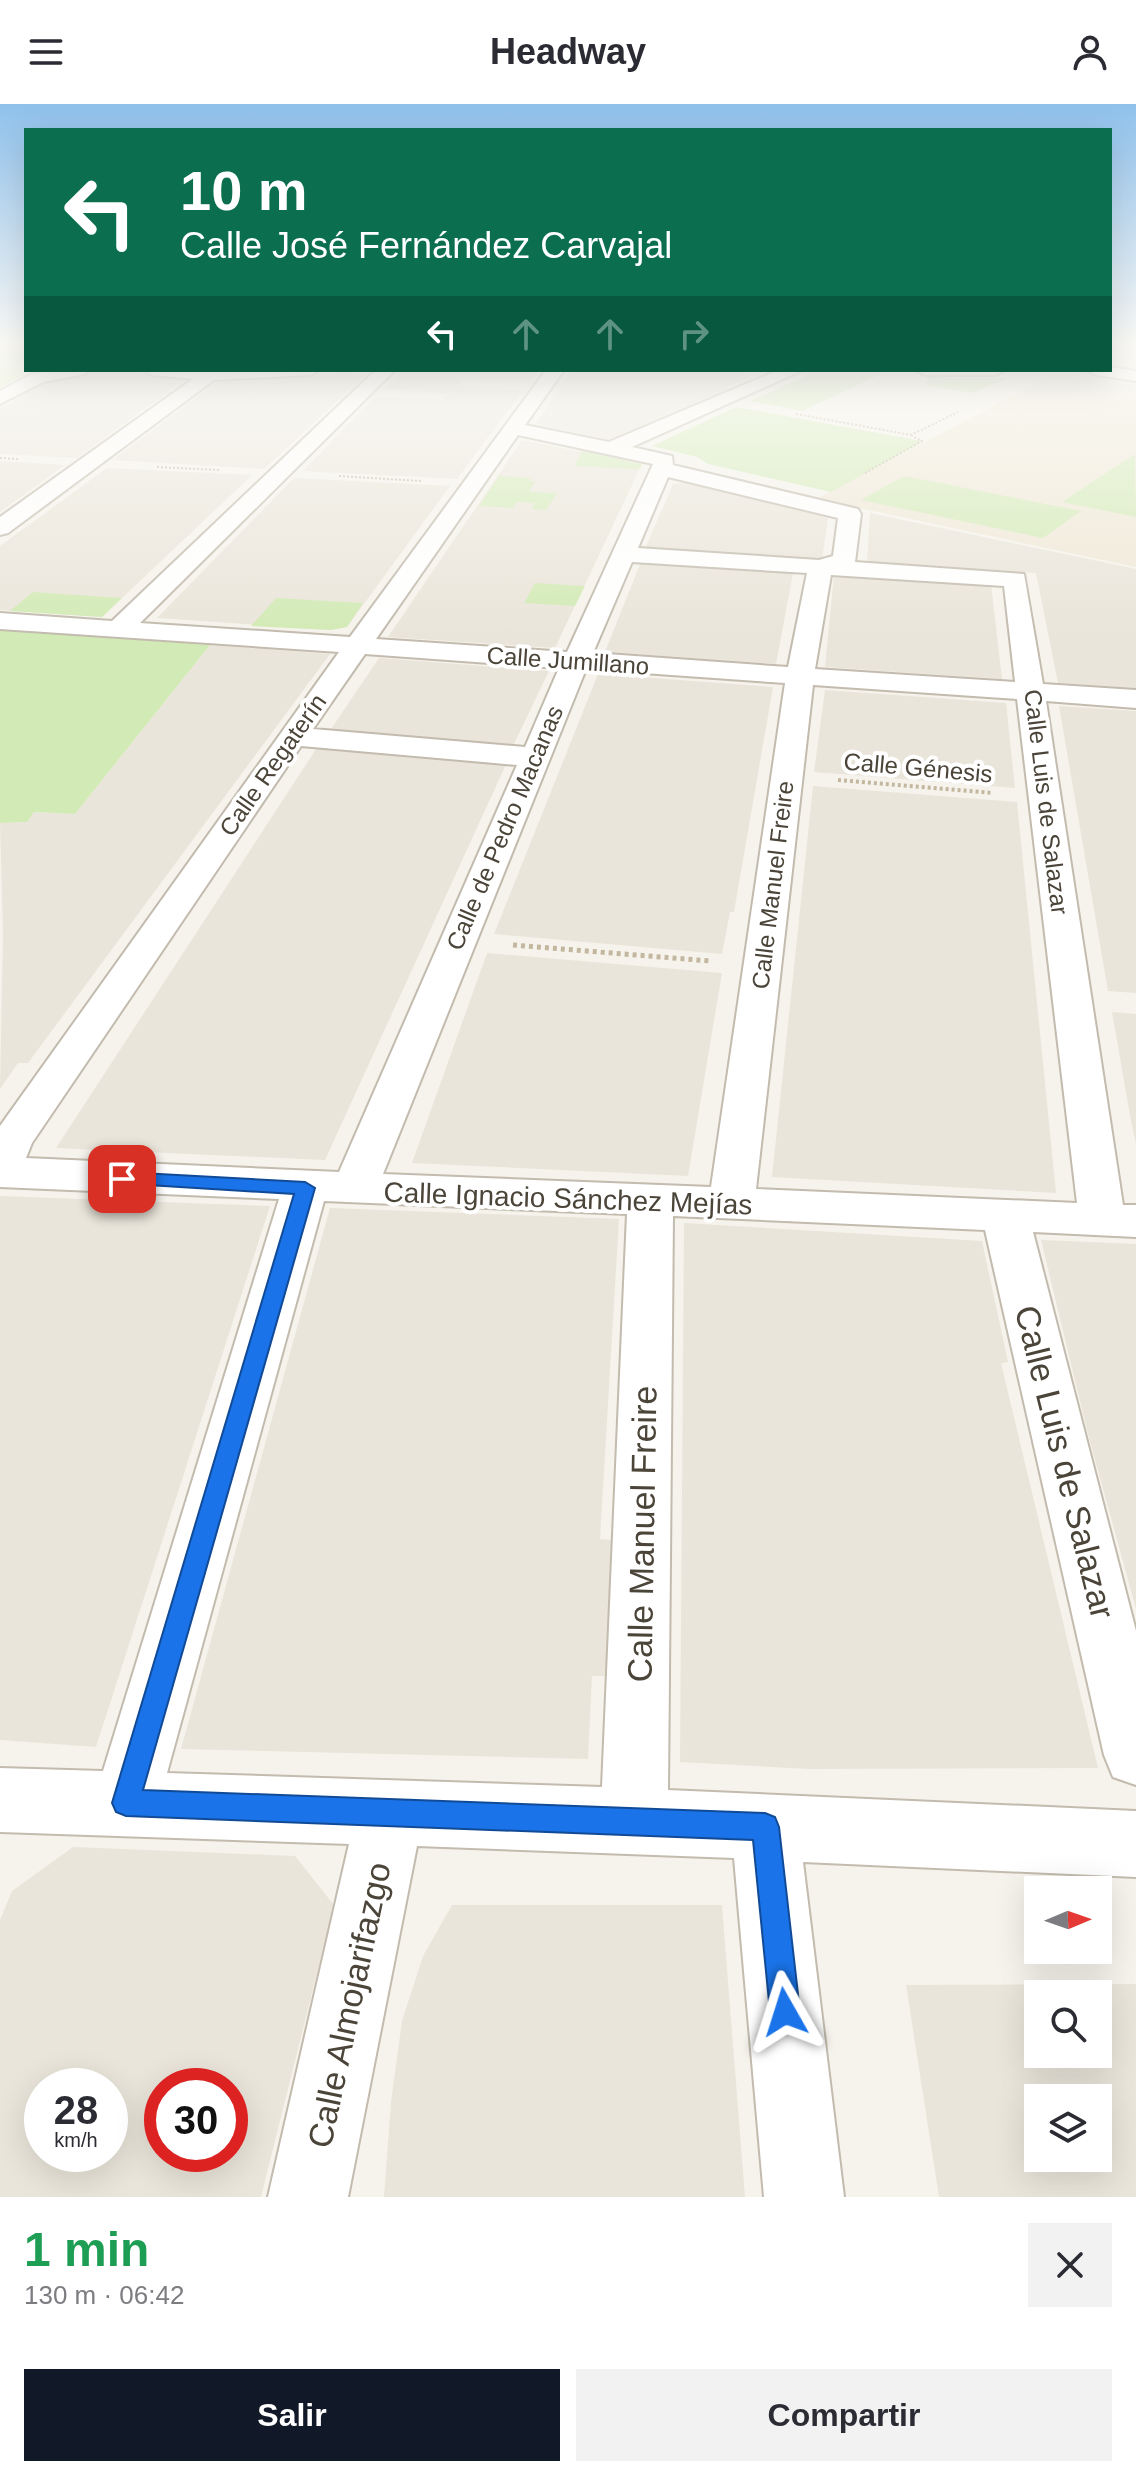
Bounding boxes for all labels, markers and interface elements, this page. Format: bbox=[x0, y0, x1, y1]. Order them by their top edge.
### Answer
icon: menu bbox=[24, 30, 68, 74]
icon: person bbox=[1068, 30, 1112, 74]
text: Headway bbox=[490, 31, 646, 72]
text: 10 m bbox=[180, 159, 308, 222]
icon: left bbox=[48, 160, 152, 264]
text: Calle José Fernández Carvajal bbox=[180, 225, 672, 266]
icon: left bbox=[420, 312, 464, 356]
icon: ahead bbox=[504, 312, 548, 356]
icon: ahead bbox=[588, 312, 632, 356]
icon: right bbox=[672, 312, 716, 356]
street label: Calle Jumillano bbox=[486, 641, 650, 680]
street label: Calle Luis de Salazar bbox=[1019, 688, 1074, 916]
street label: Calle Regaterín bbox=[214, 689, 331, 841]
street label: Calle de Pedro Macanas bbox=[441, 702, 568, 954]
street label: Calle Génesis bbox=[842, 748, 994, 787]
street label: Calle Manuel Freire bbox=[746, 779, 799, 991]
pin bbox=[88, 1145, 156, 1213]
icon: arrive bbox=[100, 1157, 144, 1201]
street label: Calle Ignacio Sánchez Mejías bbox=[383, 1177, 753, 1220]
street label: Calle Luis de Salazar bbox=[1008, 1302, 1122, 1622]
street label: Calle Manuel Freire bbox=[620, 1385, 664, 1683]
street label: Calle Almojarifazgo bbox=[300, 1859, 398, 2151]
north arrow bbox=[1024, 1876, 1112, 1964]
map controls bbox=[1024, 1876, 1112, 2172]
position arrow bbox=[743, 1970, 827, 2054]
button: search bbox=[1024, 1980, 1112, 2068]
speed limit sign: 30 bbox=[144, 2068, 248, 2172]
button: layers bbox=[1024, 2084, 1112, 2172]
text: 28 bbox=[54, 2088, 98, 2132]
text: km/h bbox=[54, 2129, 98, 2151]
text: 1 min bbox=[24, 2223, 149, 2276]
button: close bbox=[1028, 2223, 1112, 2307]
text: 130 m · 06:42 bbox=[24, 2280, 184, 2310]
button: Salir bbox=[24, 2369, 560, 2461]
button: Compartir bbox=[576, 2369, 1112, 2461]

